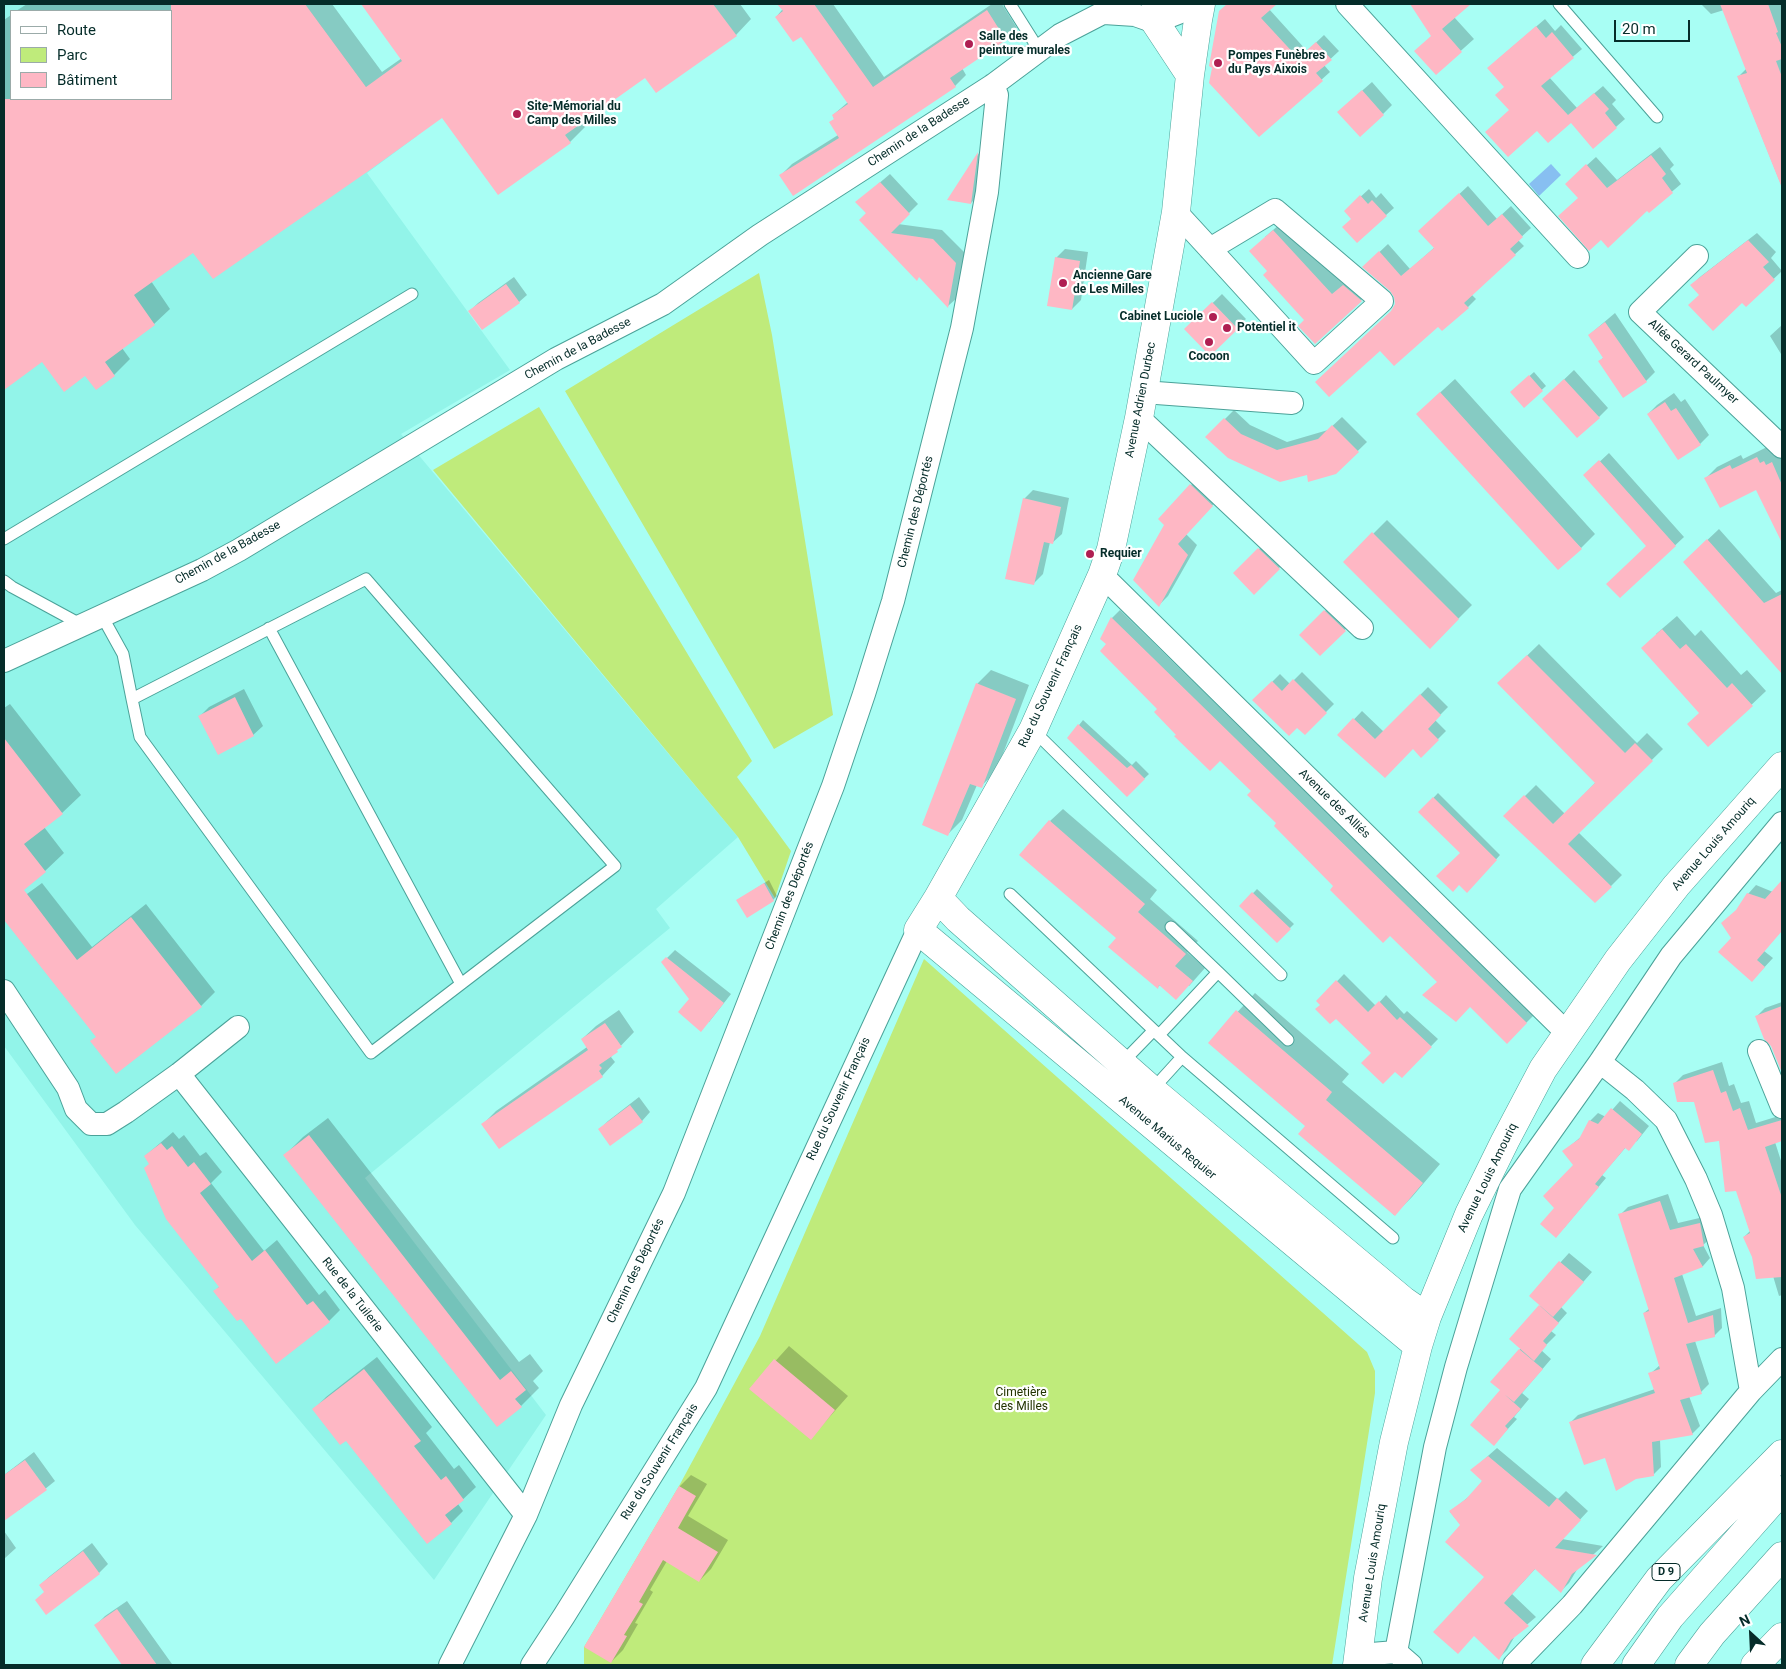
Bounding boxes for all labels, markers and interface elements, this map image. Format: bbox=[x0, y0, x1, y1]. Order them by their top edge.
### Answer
legend bbox=[10, 10, 172, 100]
scale bar bbox=[1616, 10, 1692, 42]
text: 20 m bbox=[1622, 20, 1656, 38]
text: Route bbox=[57, 21, 96, 39]
place label: Salle des peinture murales bbox=[979, 30, 1070, 58]
marker: Salle des peinture murales bbox=[963, 38, 975, 50]
text: Parc bbox=[57, 46, 87, 64]
place label: Pompes Funèbres du Pays Aixois bbox=[1228, 49, 1325, 77]
marker: Pompes Funèbres du Pays Aixois bbox=[1212, 57, 1224, 69]
text: Bâtiment bbox=[57, 71, 117, 89]
street label: Chemin de la Badesse bbox=[865, 94, 973, 170]
place label: Site-Mémorial du Camp des Milles bbox=[527, 100, 621, 128]
marker: Site-Mémorial du Camp des Milles bbox=[511, 108, 523, 120]
place label: Ancienne Gare de Les Milles bbox=[1073, 269, 1152, 297]
marker: Ancienne Gare de Les Milles bbox=[1057, 277, 1069, 289]
place label: Cabinet Luciole bbox=[1120, 310, 1203, 324]
marker: Cabinet Luciole bbox=[1207, 311, 1219, 323]
street label: Chemin de la Badesse bbox=[522, 315, 634, 383]
street label: Allée Gerard Paulmyer bbox=[1645, 316, 1741, 408]
place label: Potentiel it bbox=[1237, 321, 1296, 335]
marker: Potentiel it bbox=[1221, 322, 1233, 334]
marker: Cocoon bbox=[1203, 336, 1215, 348]
street label: Avenue Adrien Durbec bbox=[1123, 341, 1159, 459]
place label: Cocoon bbox=[1188, 350, 1230, 364]
street label: Chemin des Déportés bbox=[895, 455, 937, 569]
street label: Chemin de la Badesse bbox=[173, 518, 283, 588]
place label: Requier bbox=[1100, 547, 1142, 561]
marker: Requier bbox=[1084, 548, 1096, 560]
street label: Rue du Souvenir Français bbox=[1016, 622, 1086, 750]
street label: Avenue des Alliés bbox=[1295, 766, 1373, 842]
street label: Avenue Louis Amouriq bbox=[1669, 794, 1759, 894]
street label: Chemin des Déportés bbox=[763, 840, 817, 952]
street label: Rue du Souvenir Français bbox=[804, 1035, 874, 1163]
street label: Avenue Marius Requier bbox=[1115, 1093, 1219, 1183]
street label: Avenue Louis Amouriq bbox=[1455, 1121, 1521, 1235]
street label: Chemin des Déportés bbox=[604, 1216, 668, 1326]
street label: Rue de la Tuilerie bbox=[318, 1255, 386, 1335]
park label: Cimetière des Milles bbox=[994, 1386, 1048, 1414]
street label: Rue du Souvenir Français bbox=[618, 1401, 702, 1523]
street label: Avenue Louis Amouriq bbox=[1357, 1503, 1389, 1623]
road number: D 9 bbox=[1652, 1564, 1680, 1580]
north arrow bbox=[1726, 1609, 1776, 1659]
text: N bbox=[1737, 1611, 1753, 1630]

